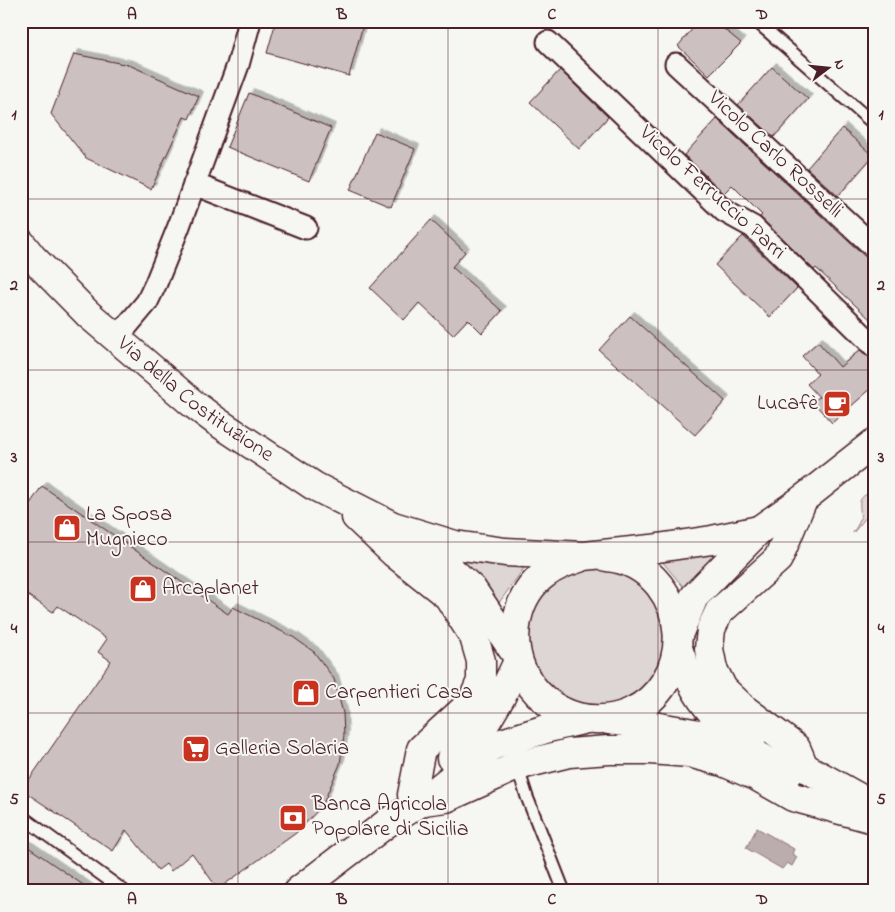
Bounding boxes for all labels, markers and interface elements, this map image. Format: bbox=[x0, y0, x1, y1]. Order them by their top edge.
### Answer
text: A bbox=[127, 3, 137, 27]
text: B bbox=[336, 3, 348, 27]
text: C bbox=[548, 3, 557, 27]
text: D bbox=[755, 3, 768, 27]
north arrow bbox=[802, 42, 852, 92]
text: N bbox=[828, 57, 850, 72]
street label: Vicolo Carlo Rosselli bbox=[699, 83, 850, 226]
text: 1 bbox=[11, 103, 17, 127]
text: 1 bbox=[878, 103, 884, 127]
street label: Vicolo Ferruccio Parri bbox=[631, 117, 793, 268]
text: 2 bbox=[9, 274, 18, 298]
text: 2 bbox=[876, 274, 885, 298]
street label: Via della Costituzione bbox=[108, 328, 280, 471]
place label: Lucafè bbox=[757, 388, 818, 420]
cafe icon: Lucafè bbox=[822, 389, 852, 419]
text: 3 bbox=[10, 446, 18, 470]
text: 3 bbox=[877, 446, 885, 470]
place label: La Sposa Mugnieco bbox=[86, 499, 172, 557]
shop icon: La Sposa Mugnieco bbox=[52, 513, 82, 543]
place label: Arcaplanet bbox=[162, 573, 260, 605]
shop icon: Arcaplanet bbox=[128, 574, 158, 604]
text: 4 bbox=[10, 617, 18, 641]
text: 4 bbox=[877, 617, 885, 641]
place label: Carpentieri Casa bbox=[325, 677, 473, 709]
shop icon: Carpentieri Casa bbox=[291, 678, 321, 708]
place label: Galleria Solaria bbox=[215, 733, 349, 765]
supermarket icon: Galleria Solaria bbox=[181, 734, 211, 764]
text: 5 bbox=[9, 788, 19, 812]
text: 5 bbox=[876, 788, 886, 812]
place label: Banca Agricola Popolare di Sicilia bbox=[311, 789, 469, 846]
bank icon: Banca Agricola Popolare di Sicilia bbox=[278, 803, 308, 833]
text: A bbox=[127, 888, 137, 912]
text: B bbox=[336, 888, 348, 912]
text: C bbox=[548, 888, 557, 912]
text: D bbox=[755, 888, 768, 912]

